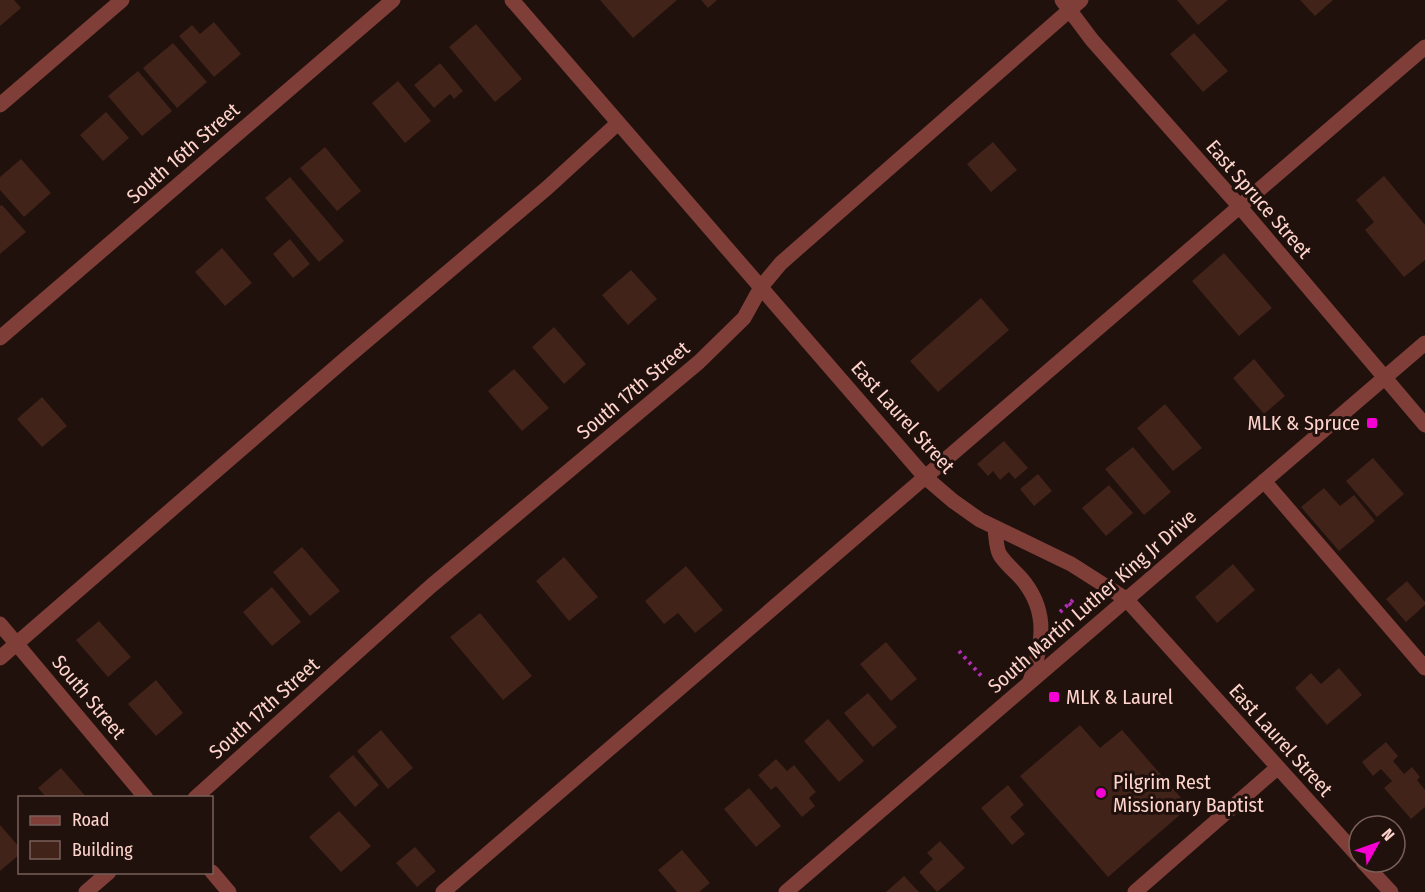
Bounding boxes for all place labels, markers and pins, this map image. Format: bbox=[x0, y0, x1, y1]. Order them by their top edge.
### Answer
place label: MLK & Spruce bbox=[1248, 411, 1360, 435]
marker: MLK & Spruce bbox=[1365, 416, 1379, 430]
place label: MLK & Laurel bbox=[1066, 685, 1173, 709]
marker: MLK & Laurel bbox=[1047, 690, 1061, 704]
place label: Pilgrim Rest Missionary Baptist bbox=[1113, 770, 1264, 817]
marker: Pilgrim Rest Missionary Baptist bbox=[1094, 786, 1108, 800]

